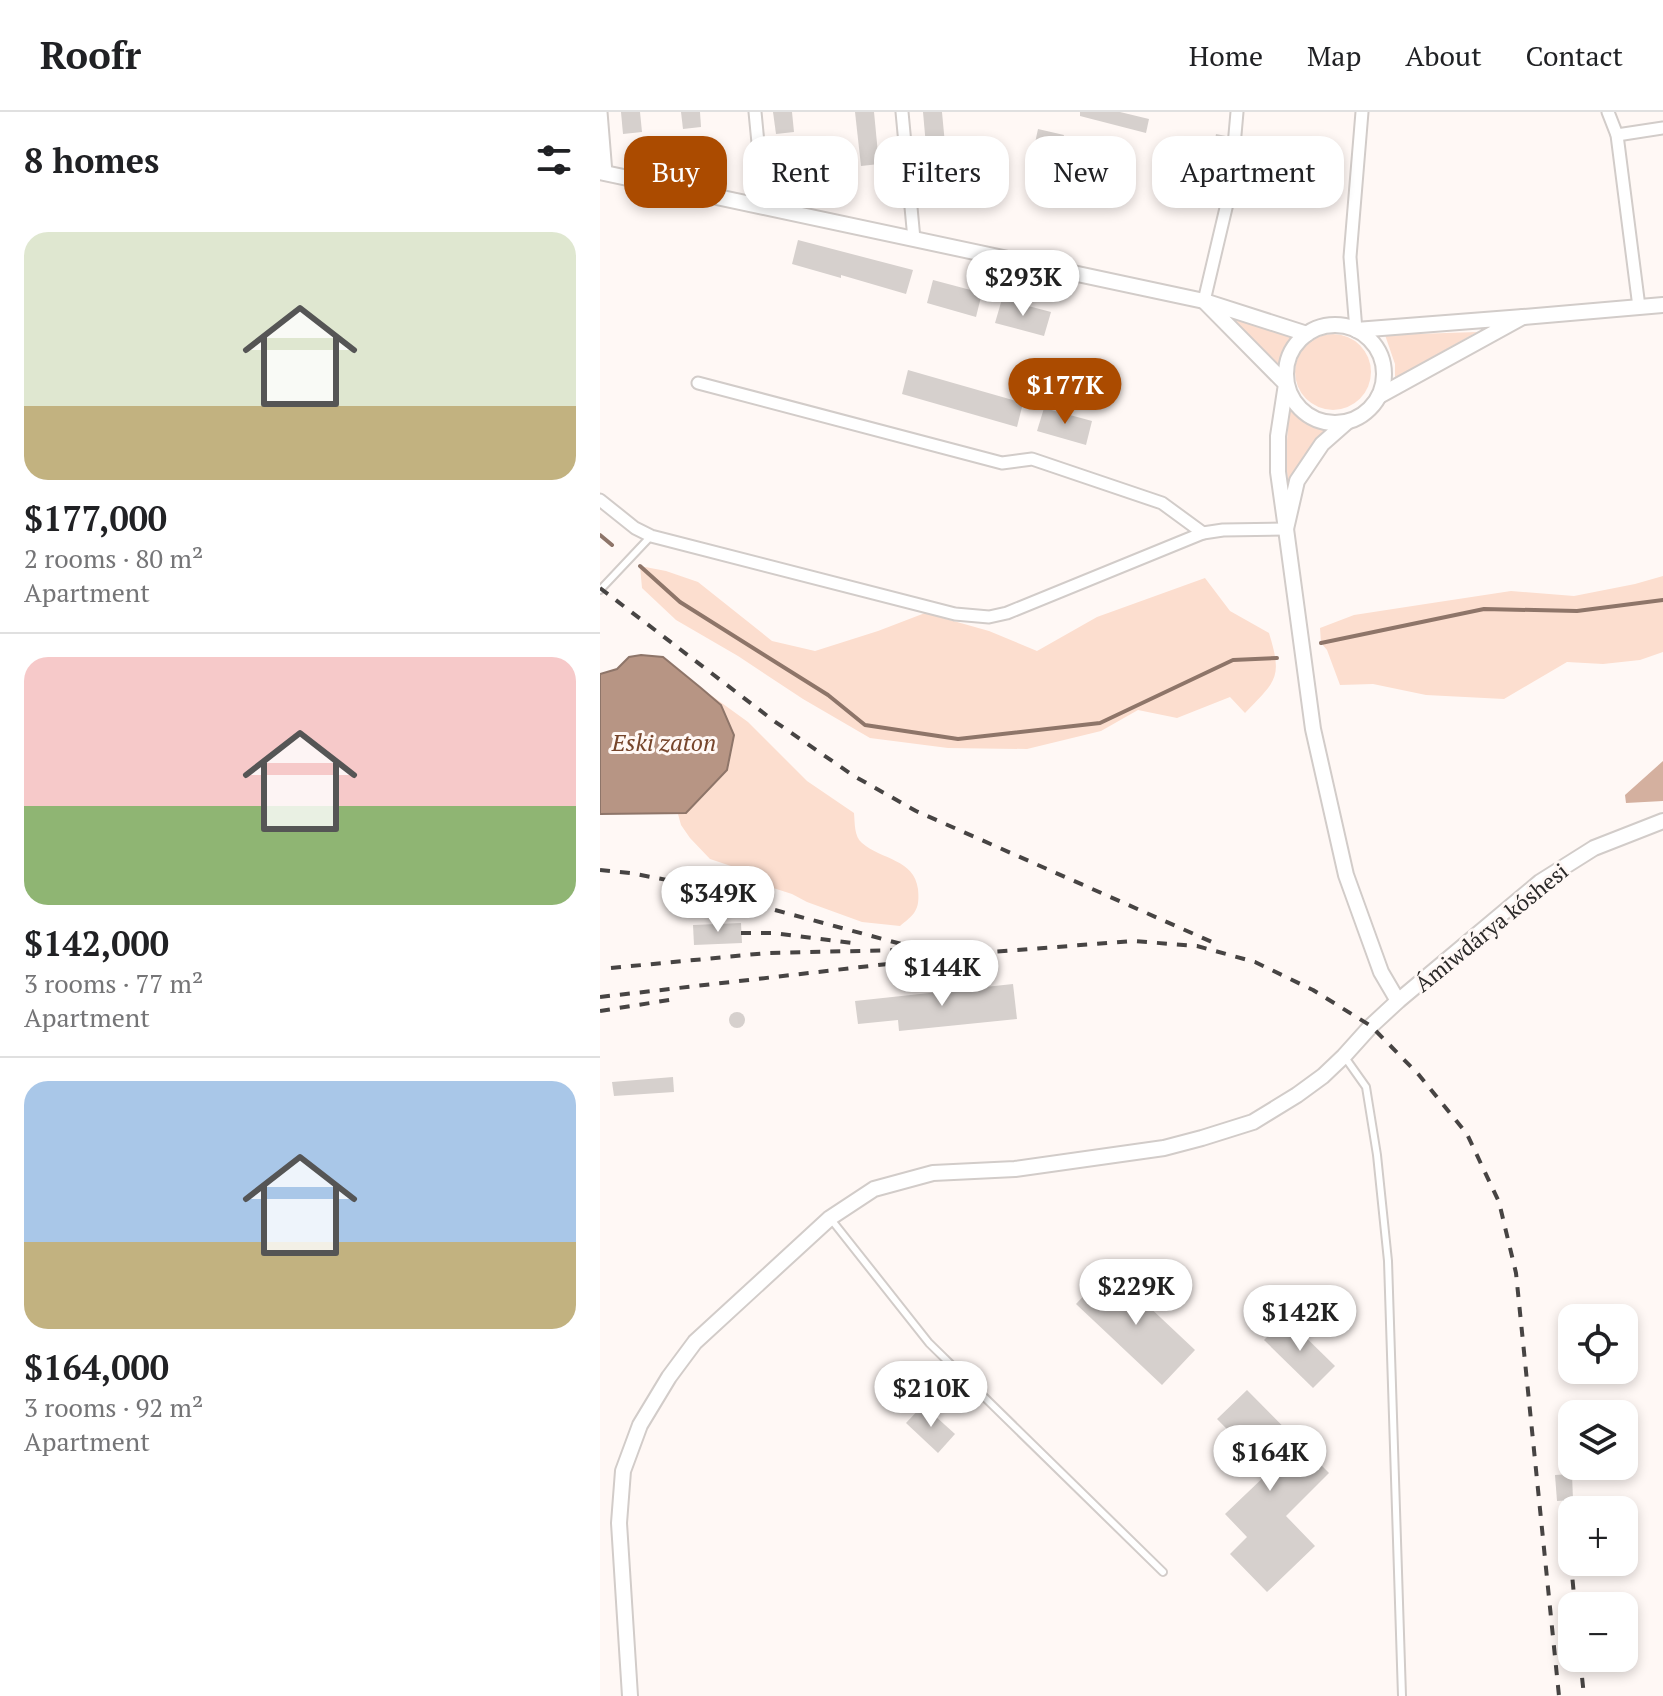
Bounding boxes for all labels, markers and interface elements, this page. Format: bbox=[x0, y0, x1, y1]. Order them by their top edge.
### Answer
text: Roofr bbox=[40, 30, 141, 80]
text: Home bbox=[1189, 37, 1263, 74]
text: Map bbox=[1307, 37, 1361, 74]
text: About bbox=[1405, 37, 1482, 74]
text: Contact bbox=[1526, 37, 1623, 74]
chip: Buy bbox=[624, 136, 727, 208]
chip: Rent bbox=[743, 136, 858, 208]
chip: Filters bbox=[874, 136, 1009, 208]
chip: New bbox=[1025, 136, 1136, 208]
chip: Apartment bbox=[1152, 136, 1344, 208]
text: 8 homes bbox=[24, 138, 159, 183]
icon: filters bbox=[532, 138, 576, 182]
pin: $293K bbox=[967, 250, 1079, 318]
text: $293K bbox=[984, 259, 1062, 293]
icon: home bbox=[228, 284, 372, 428]
pin: $177K bbox=[1009, 358, 1121, 426]
text: $177K bbox=[1026, 367, 1104, 401]
text: $177,000 bbox=[24, 496, 167, 541]
text: 2 rooms · 80 m² bbox=[24, 541, 203, 575]
text: Apartment bbox=[24, 575, 150, 609]
icon: home bbox=[228, 709, 372, 853]
water label: Eski zaton bbox=[611, 726, 716, 758]
street label: Ámiwdárya kóshesi bbox=[1408, 856, 1574, 998]
pin: $349K bbox=[662, 866, 774, 934]
text: $349K bbox=[679, 875, 757, 909]
text: $142,000 bbox=[24, 921, 169, 966]
pin: $144K bbox=[886, 940, 998, 1008]
text: $144K bbox=[903, 949, 981, 983]
text: 3 rooms · 77 m² bbox=[24, 966, 203, 1000]
text: Apartment bbox=[24, 1000, 150, 1034]
icon: home bbox=[228, 1133, 372, 1277]
pin: $229K bbox=[1080, 1259, 1192, 1327]
text: $229K bbox=[1097, 1268, 1175, 1302]
pin: $142K bbox=[1244, 1285, 1356, 1353]
text: $142K bbox=[1261, 1294, 1339, 1328]
map controls bbox=[1558, 1304, 1638, 1672]
button: locate bbox=[1558, 1304, 1638, 1384]
text: $164,000 bbox=[24, 1345, 169, 1390]
pin: $210K bbox=[875, 1361, 987, 1429]
text: $210K bbox=[892, 1370, 970, 1404]
text: 3 rooms · 92 m² bbox=[24, 1390, 203, 1424]
button: layers bbox=[1558, 1400, 1638, 1480]
text: Apartment bbox=[24, 1424, 150, 1458]
pin: $164K bbox=[1214, 1425, 1326, 1493]
text: $164K bbox=[1231, 1434, 1309, 1468]
button: + bbox=[1558, 1496, 1638, 1576]
button: − bbox=[1558, 1592, 1638, 1672]

